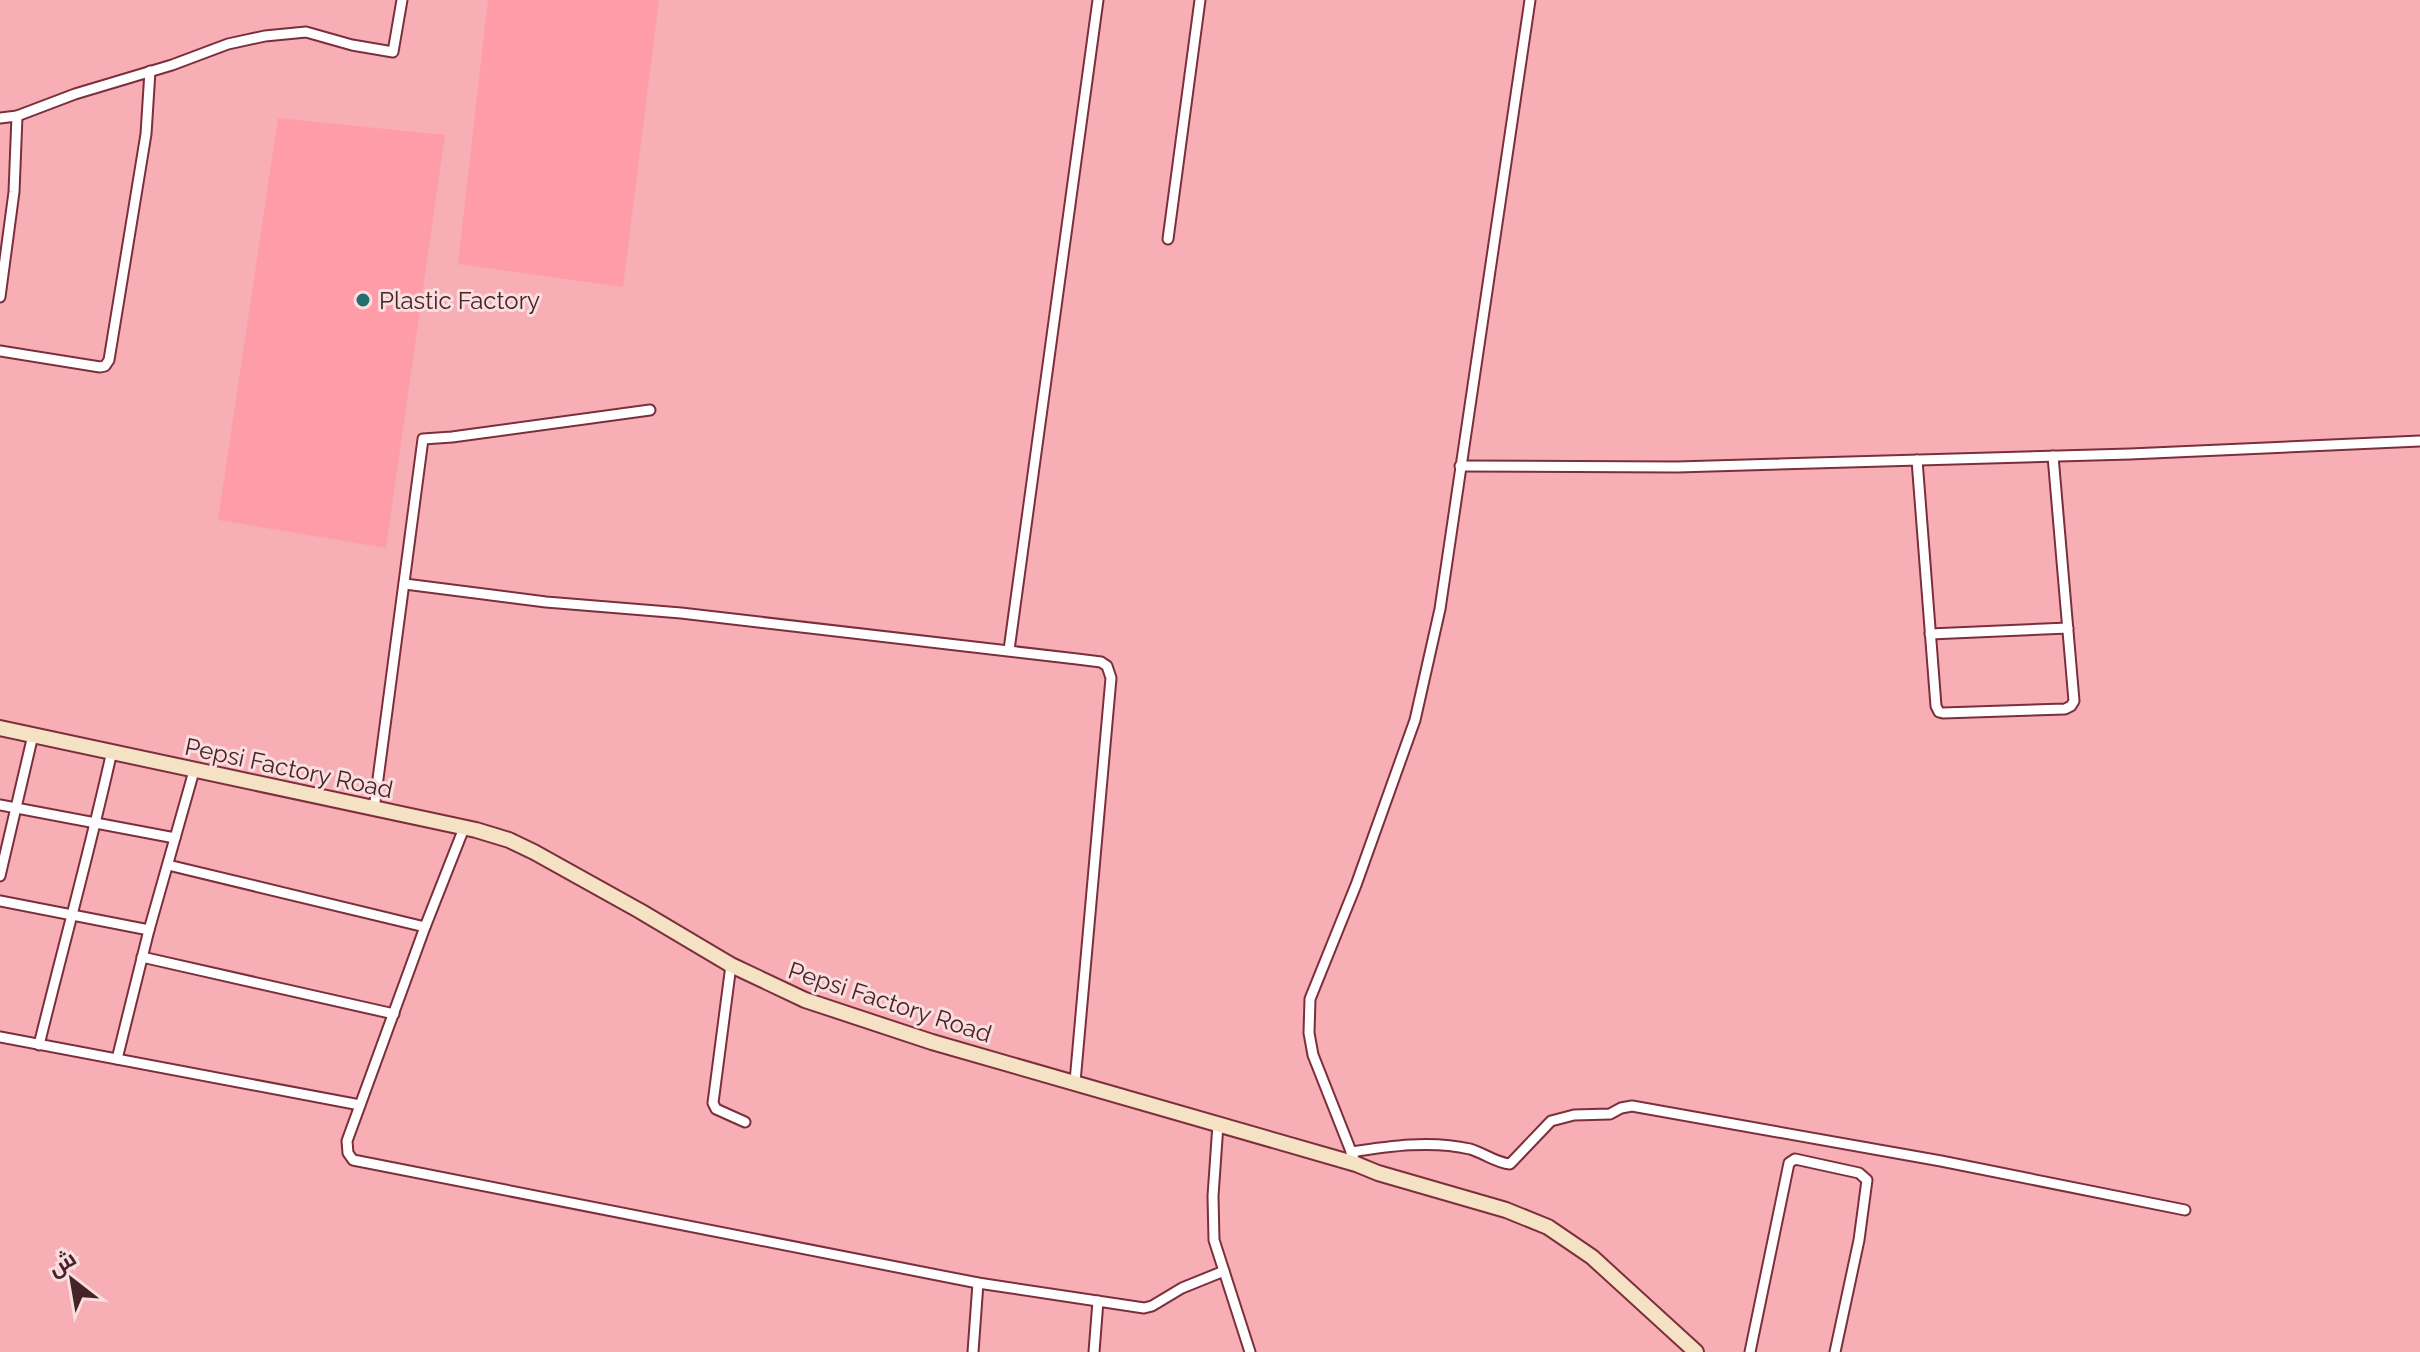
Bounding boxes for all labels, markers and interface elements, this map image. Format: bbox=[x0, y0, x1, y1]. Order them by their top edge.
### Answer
place label: Plastic Factory bbox=[379, 286, 540, 315]
marker: Plastic Factory bbox=[354, 291, 372, 309]
street label: Pepsi Factory Road bbox=[182, 732, 396, 804]
street label: Pepsi Factory Road bbox=[785, 955, 995, 1049]
north arrow bbox=[32, 1240, 112, 1320]
text: ش bbox=[43, 1244, 81, 1282]

